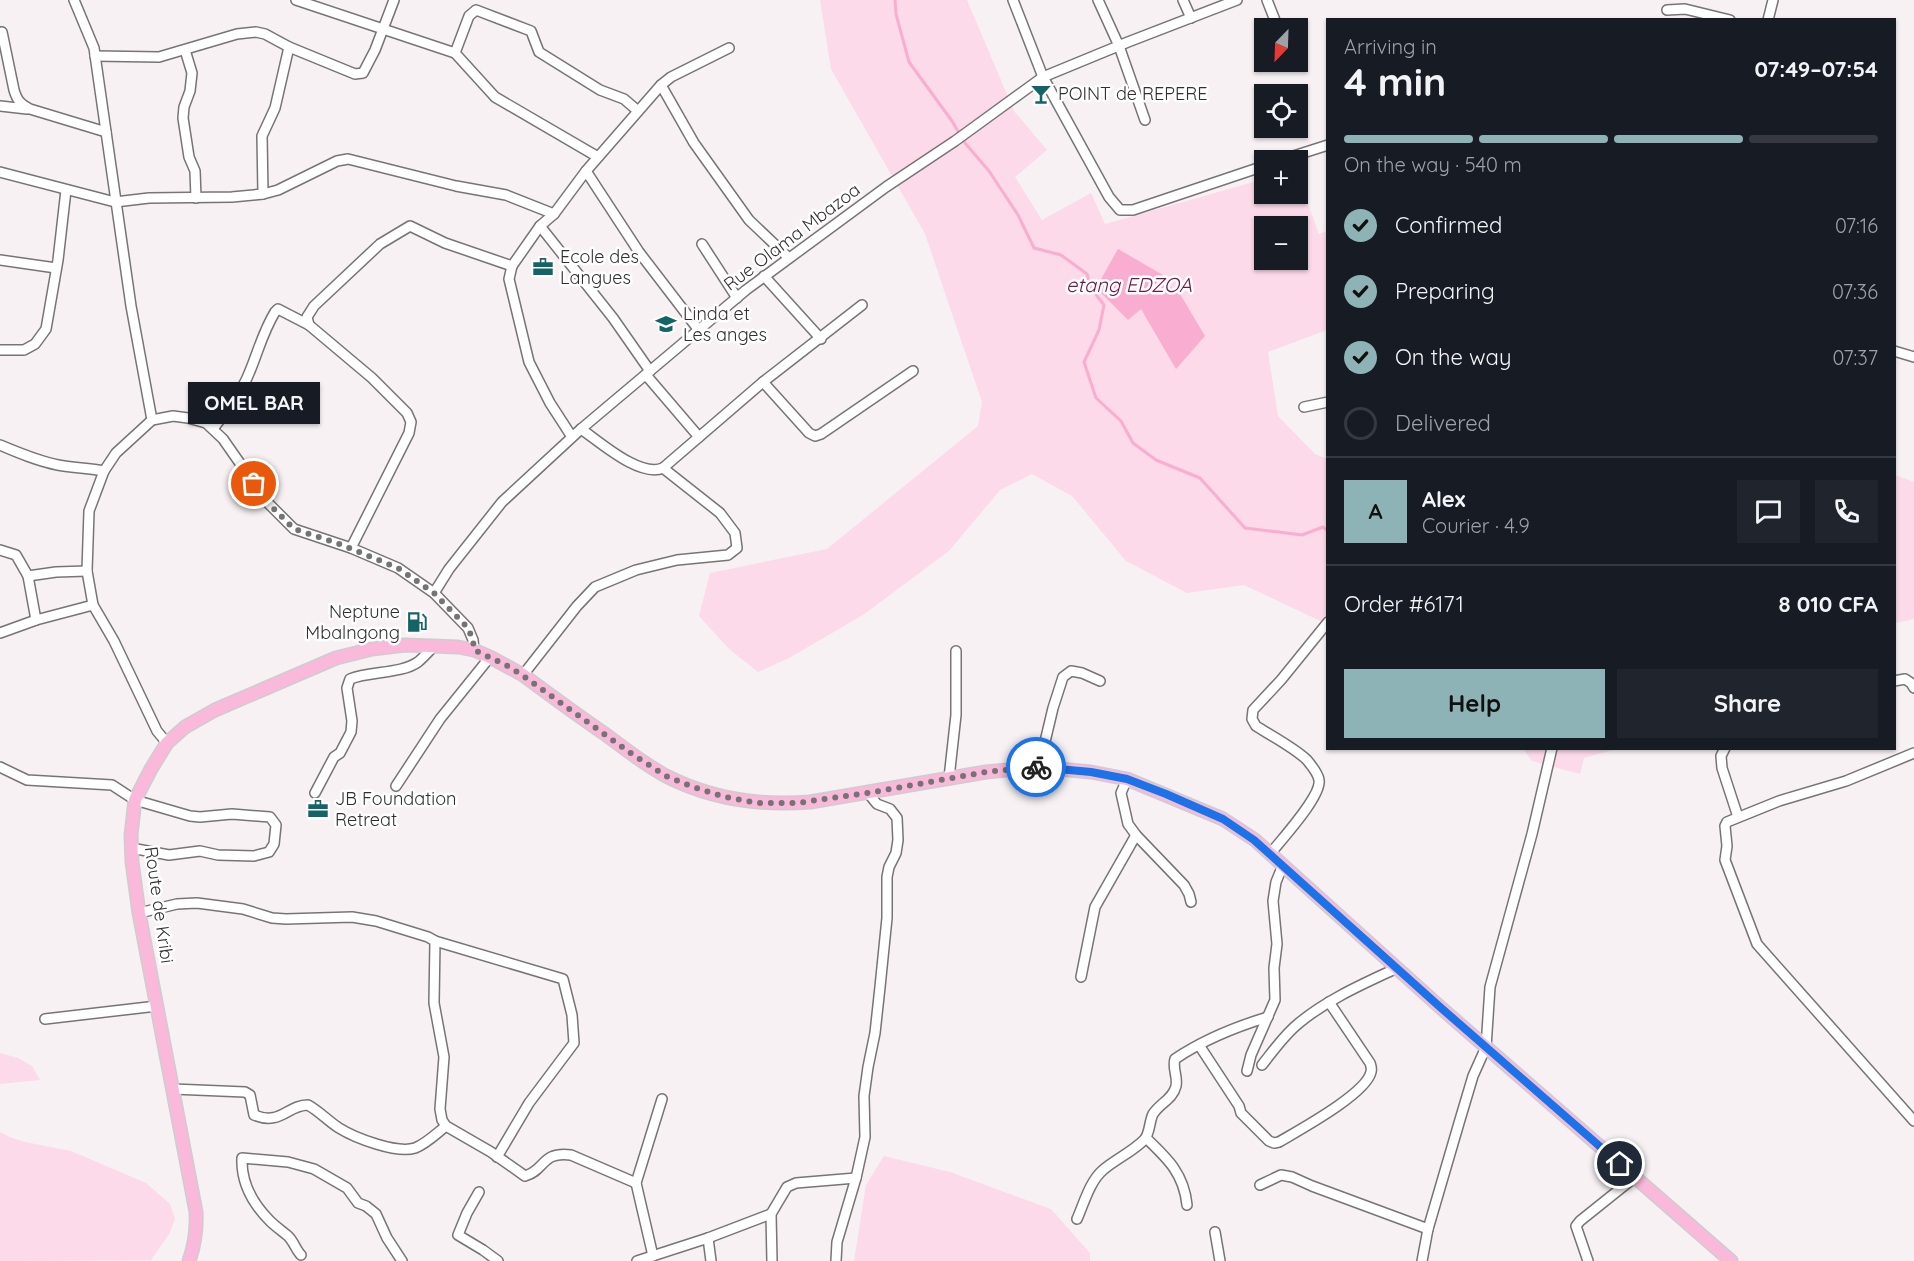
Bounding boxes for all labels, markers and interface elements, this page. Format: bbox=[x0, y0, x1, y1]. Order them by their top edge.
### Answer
north arrow bbox=[1254, 18, 1308, 72]
map controls bbox=[1254, 18, 1308, 270]
text: Arriving in bbox=[1344, 34, 1437, 59]
text: 07:49–07:54 bbox=[1755, 55, 1878, 83]
text: 4 min bbox=[1344, 57, 1446, 106]
bar icon: POINT de REPERE bbox=[1029, 82, 1053, 106]
place label: POINT de REPERE bbox=[1058, 82, 1207, 105]
button: locate bbox=[1254, 84, 1308, 138]
button: + bbox=[1254, 150, 1308, 204]
text: On the way · 540 m bbox=[1344, 152, 1522, 177]
street label: Rue Olama Mbazoa bbox=[719, 178, 865, 295]
icon: check bbox=[1344, 209, 1377, 242]
text: Confirmed bbox=[1395, 211, 1502, 239]
text: 07:16 bbox=[1835, 213, 1878, 238]
button: − bbox=[1254, 216, 1308, 270]
place label: Ecole des Langues bbox=[560, 245, 639, 289]
office icon: Ecole des Langues bbox=[531, 255, 555, 279]
water label: etang EDZOA bbox=[1066, 272, 1192, 297]
icon: check bbox=[1344, 275, 1377, 308]
text: Preparing bbox=[1395, 277, 1495, 305]
text: 07:36 bbox=[1832, 279, 1878, 304]
place label: Linda et Les anges bbox=[683, 302, 767, 346]
school or university icon: Linda et Les anges bbox=[654, 312, 678, 336]
icon: check bbox=[1344, 341, 1377, 374]
text: On the way bbox=[1395, 343, 1511, 371]
text: 07:37 bbox=[1832, 345, 1878, 370]
callout: OMEL BAR bbox=[188, 382, 320, 424]
text: OMEL BAR bbox=[204, 390, 304, 415]
text: Delivered bbox=[1395, 409, 1491, 437]
pin bbox=[228, 458, 279, 509]
icon: bag bbox=[237, 467, 270, 500]
button: chat bbox=[1737, 480, 1800, 543]
button: phone bbox=[1815, 480, 1878, 543]
text: Alex bbox=[1422, 485, 1465, 513]
text: A bbox=[1368, 497, 1383, 525]
text: Courier · 4.9 bbox=[1422, 513, 1530, 538]
text: Order #6171 bbox=[1344, 590, 1464, 618]
text: 8 010 CFA bbox=[1779, 590, 1878, 618]
place label: Neptune Mbalngong bbox=[305, 600, 400, 644]
fuel station icon: Neptune Mbalngong bbox=[405, 610, 429, 634]
button: Help bbox=[1344, 669, 1605, 738]
button: Share bbox=[1617, 669, 1878, 738]
courier bbox=[1006, 737, 1066, 797]
icon: bike bbox=[1020, 751, 1053, 784]
place label: JB Foundation Retreat bbox=[335, 787, 456, 831]
office icon: JB Foundation Retreat bbox=[306, 797, 330, 821]
street label: Route de Kribi bbox=[140, 845, 179, 965]
pin bbox=[1594, 1138, 1645, 1189]
icon: home bbox=[1603, 1147, 1636, 1180]

